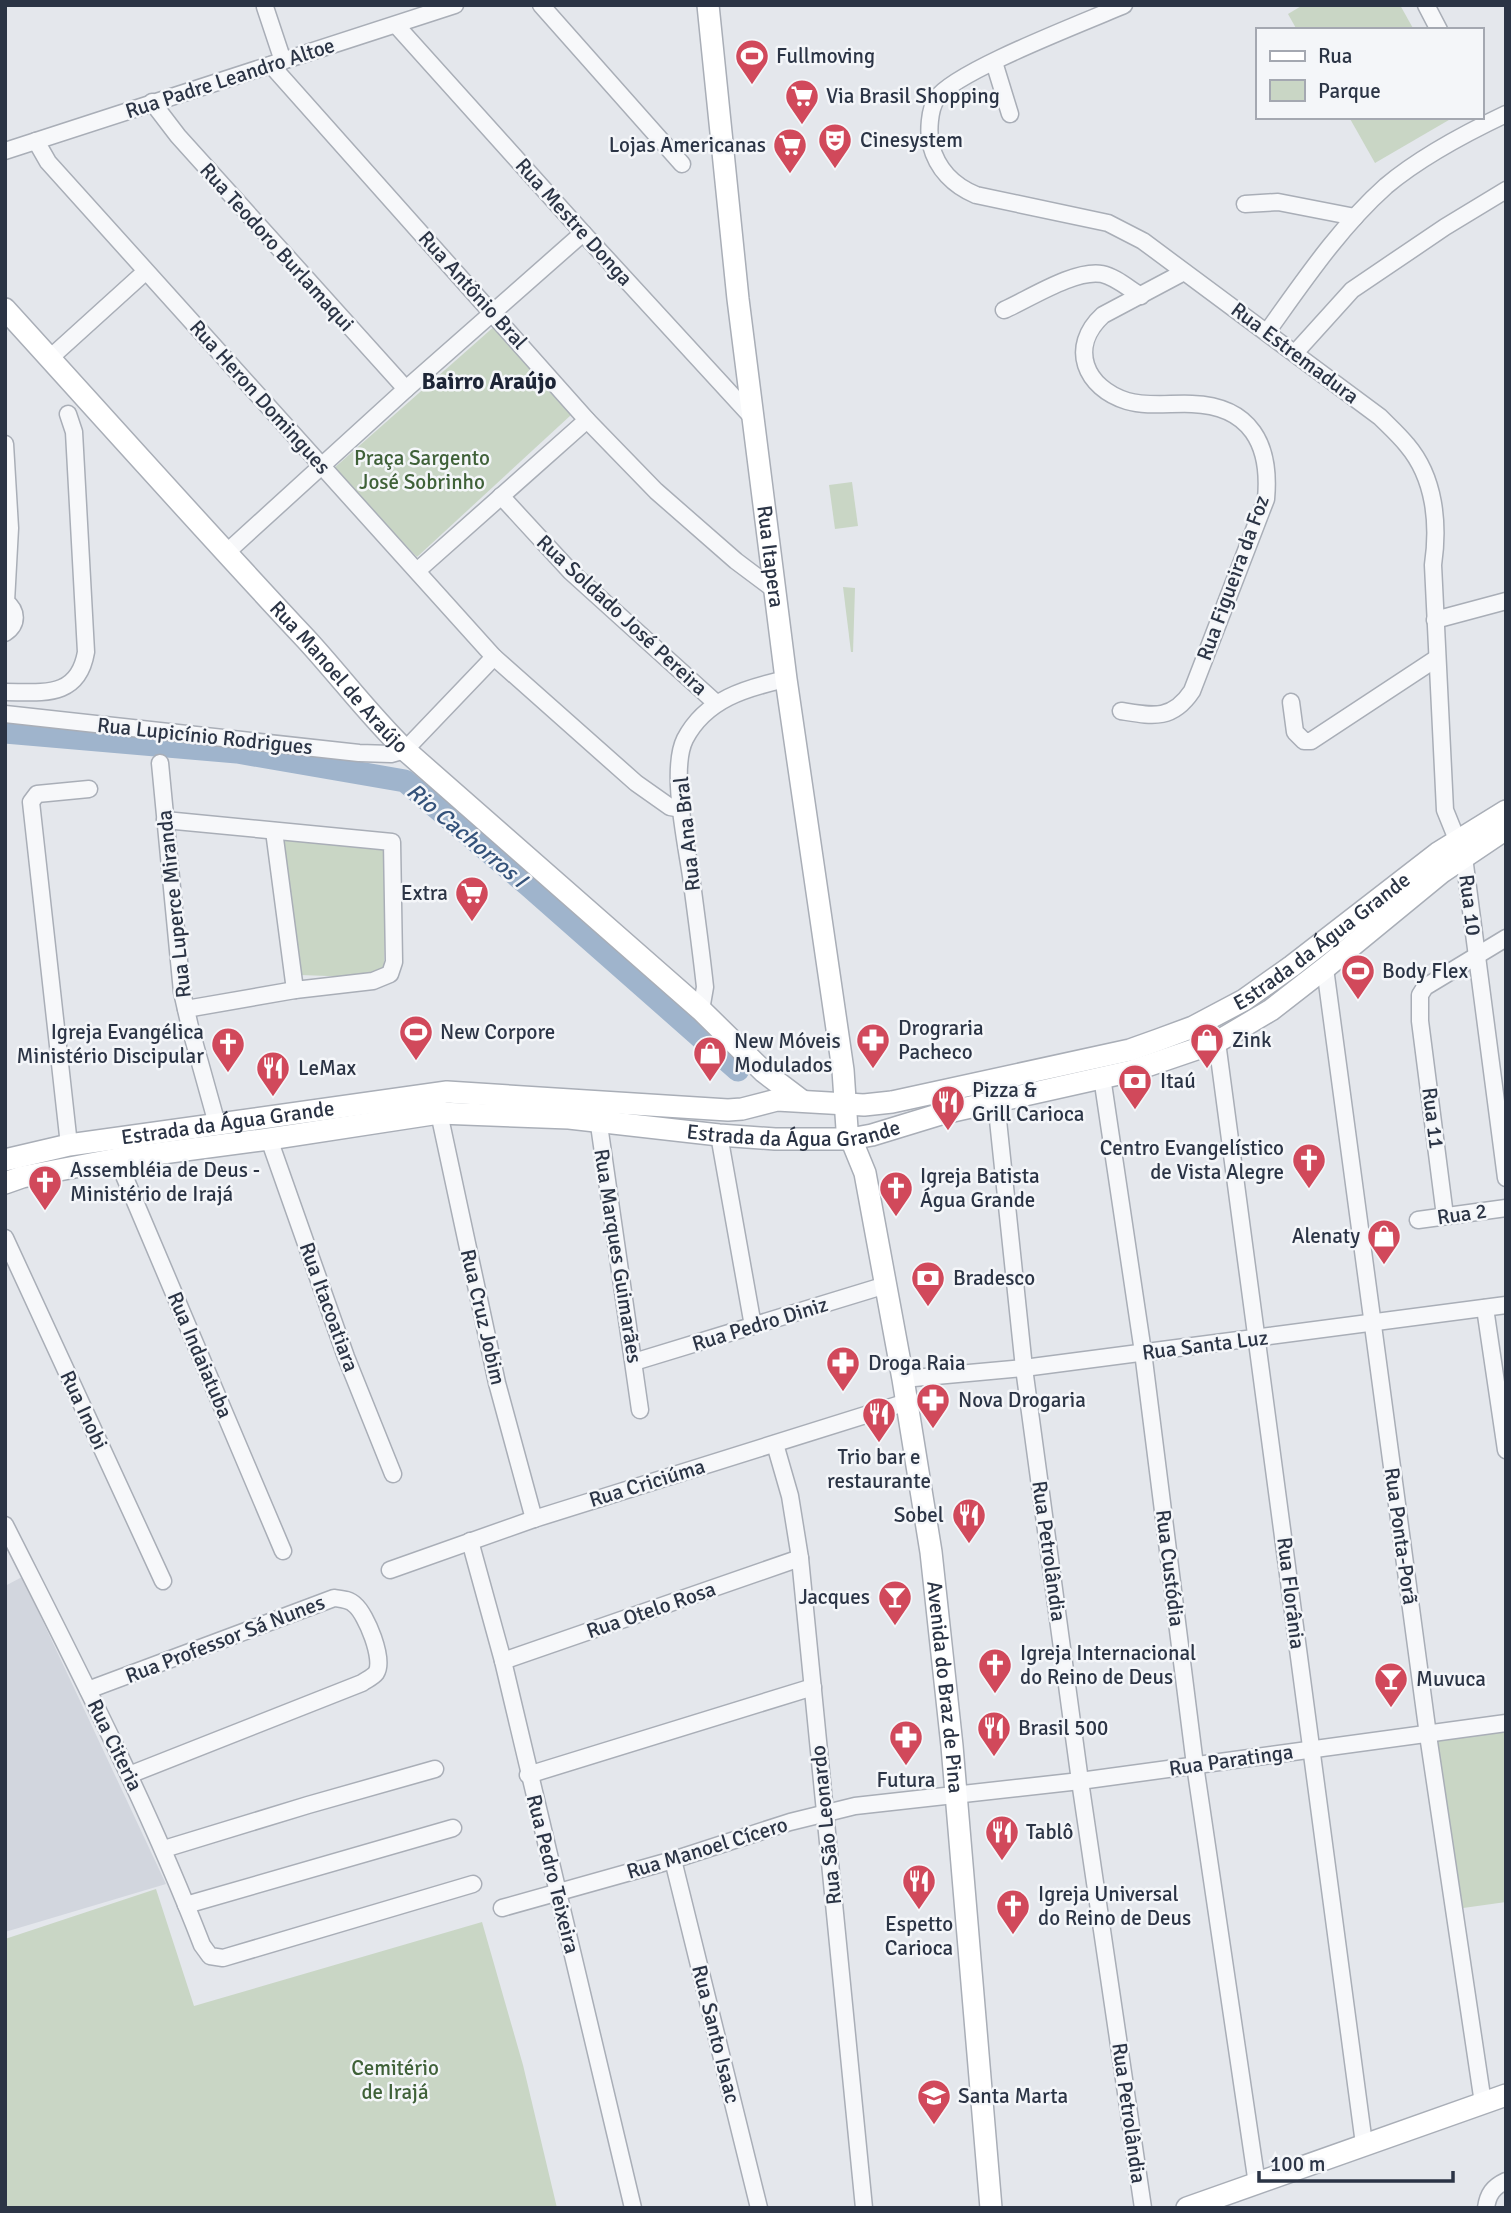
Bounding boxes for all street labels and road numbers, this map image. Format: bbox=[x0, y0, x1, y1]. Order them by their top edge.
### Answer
street label: Rua Padre Leandro Altoe bbox=[122, 32, 338, 124]
street label: Rua Mestre Donga bbox=[510, 153, 638, 291]
street label: Rua Teodoro Burlamaqui bbox=[194, 157, 360, 337]
street label: Rua Antônio Bral bbox=[413, 225, 533, 355]
street label: Rua Estremadura bbox=[1226, 296, 1364, 410]
street label: Rua Heron Domingues bbox=[184, 315, 336, 479]
street label: Rua Figueira da Foz bbox=[1191, 492, 1275, 664]
street label: Rua Itapera bbox=[751, 504, 790, 609]
street label: Rua Soldado José Pereira bbox=[531, 529, 713, 701]
street label: Rua Manoel de Araújo bbox=[264, 595, 414, 759]
street label: Rua Lupicínio Rodrigues bbox=[96, 712, 314, 760]
street label: Rua Ana Bral bbox=[668, 775, 706, 893]
street label: Rua Luperce Miranda bbox=[151, 809, 197, 999]
street label: Estrada da Água Grande bbox=[1229, 867, 1415, 1016]
street label: Rua 10 bbox=[1453, 873, 1487, 937]
street label: Rua 11 bbox=[1416, 1086, 1450, 1150]
street label: Estrada da Água Grande bbox=[120, 1095, 336, 1151]
street label: Estrada da Água Grande bbox=[685, 1114, 903, 1152]
street label: Rua Marques Guimarães bbox=[588, 1147, 648, 1365]
street label: Rua 2 bbox=[1435, 1198, 1489, 1230]
street label: Rua Itacoatiara bbox=[293, 1239, 365, 1375]
street label: Rua Cruz Jobim bbox=[455, 1247, 511, 1387]
street label: Rua Indaiatuba bbox=[162, 1288, 238, 1422]
street label: Rua Pedro Diniz bbox=[689, 1291, 831, 1357]
street label: Rua Santa Luz bbox=[1141, 1324, 1269, 1366]
street label: Rua Inobi bbox=[54, 1366, 114, 1454]
street label: Rua Criciúma bbox=[586, 1453, 708, 1513]
street label: Rua Ponta-Porã bbox=[1378, 1466, 1424, 1606]
street label: Rua Petrolândia bbox=[1026, 1479, 1072, 1623]
street label: Rua Custódia bbox=[1150, 1508, 1190, 1628]
street label: Rua Florânia bbox=[1271, 1535, 1311, 1651]
street label: Rua Otelo Rosa bbox=[583, 1576, 719, 1644]
street label: Avenida do Braz de Pina bbox=[921, 1580, 969, 1794]
street label: Rua Professor Sá Nunes bbox=[122, 1589, 328, 1689]
street label: Rua Citeria bbox=[82, 1695, 148, 1795]
street label: Rua Paratinga bbox=[1167, 1738, 1295, 1782]
street label: Rua São Leonardo bbox=[805, 1744, 847, 1906]
street label: Rua Pedro Teixeira bbox=[521, 1792, 585, 1956]
street label: Rua Manoel Cícero bbox=[623, 1811, 791, 1885]
street label: Rua Santo Isaac bbox=[686, 1962, 746, 2106]
street label: Rua Petrolândia bbox=[1106, 2041, 1152, 2185]

